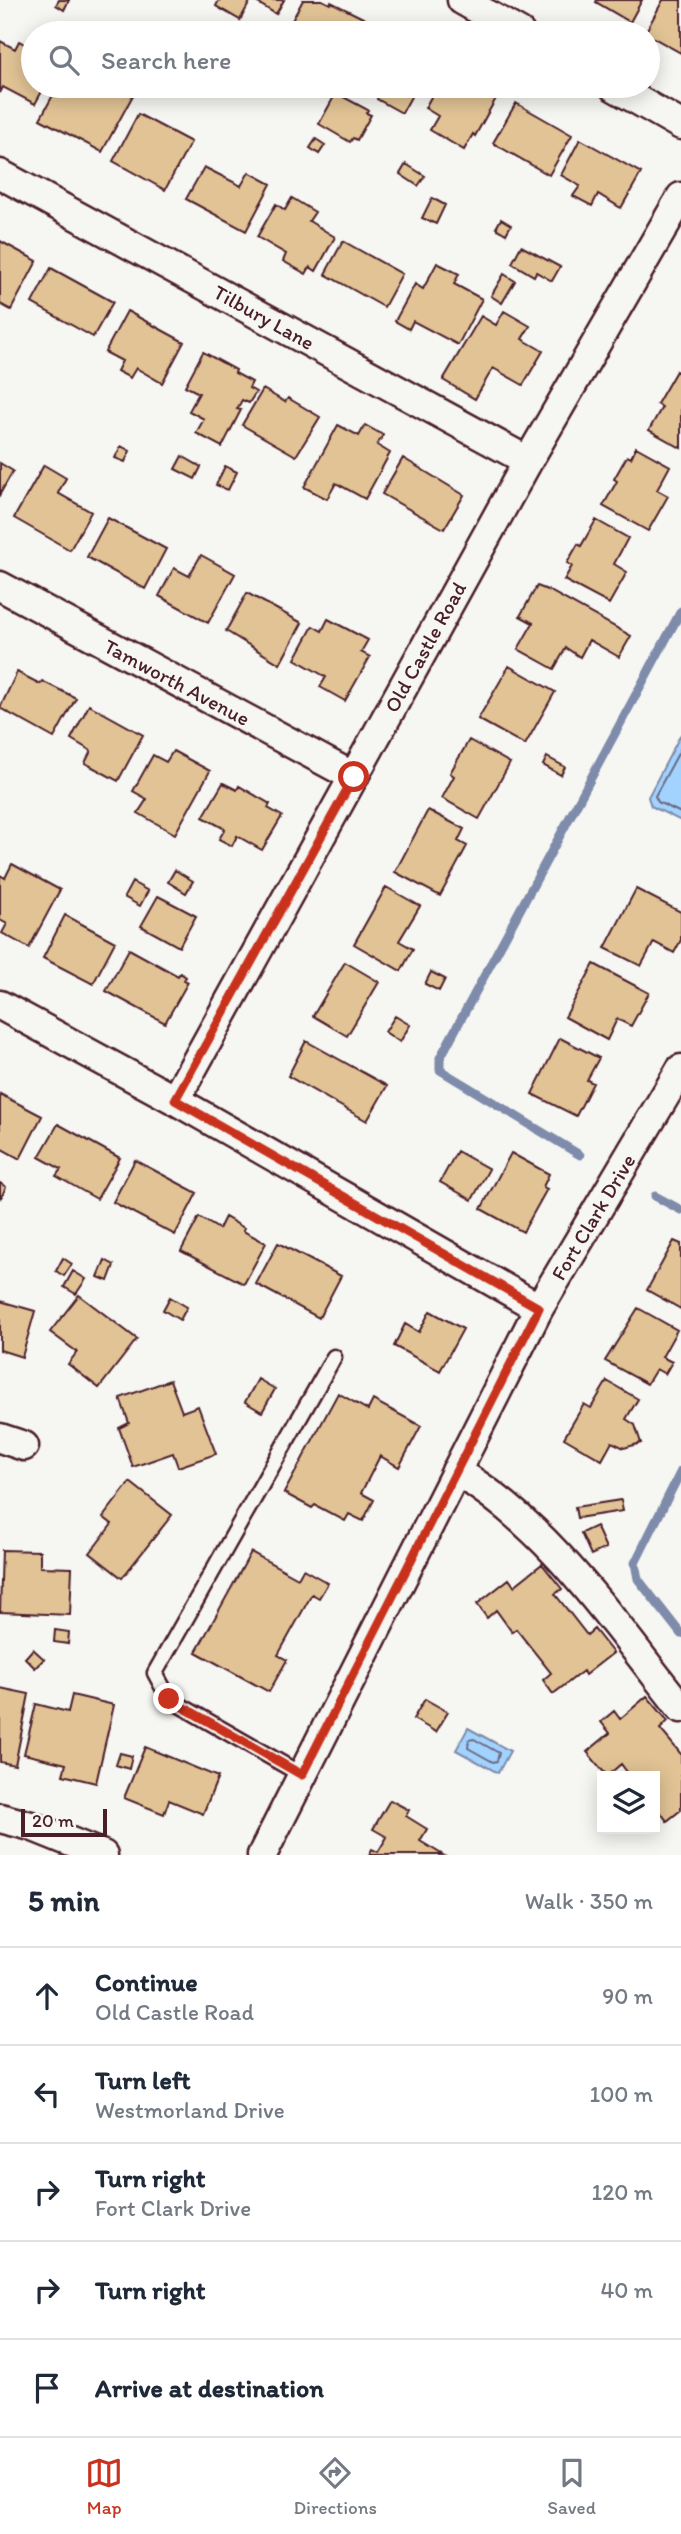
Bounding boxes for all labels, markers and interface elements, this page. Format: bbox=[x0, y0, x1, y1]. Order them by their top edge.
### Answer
search box bbox=[21, 21, 660, 98]
icon: search bbox=[45, 41, 83, 79]
text: Search here bbox=[101, 44, 231, 76]
street label: Tilbury Lane bbox=[209, 279, 319, 355]
street label: Old Castle Road bbox=[379, 577, 471, 717]
street label: Tamworth Avenue bbox=[100, 633, 254, 731]
route start bbox=[338, 761, 369, 792]
street label: Fort Clark Drive bbox=[546, 1149, 640, 1285]
route end bbox=[153, 1683, 184, 1714]
map controls bbox=[597, 1771, 660, 1834]
button: layers bbox=[597, 1771, 660, 1834]
scale bar bbox=[21, 1806, 107, 1838]
text: 20 m bbox=[32, 1809, 74, 1832]
text: 5 min bbox=[28, 1882, 99, 1919]
text: Walk · 350 m bbox=[525, 1887, 653, 1915]
text: Continue bbox=[95, 1966, 198, 1998]
icon: ahead bbox=[28, 1977, 66, 2015]
text: 90 m bbox=[602, 1982, 653, 2010]
text: Old Castle Road bbox=[95, 1998, 254, 2026]
text: Turn left bbox=[95, 2064, 191, 2096]
icon: left bbox=[28, 2075, 66, 2113]
text: 100 m bbox=[589, 2080, 653, 2108]
text: Westmorland Drive bbox=[95, 2096, 285, 2124]
text: Turn right bbox=[95, 2162, 206, 2194]
icon: right bbox=[28, 2173, 66, 2211]
text: 120 m bbox=[592, 2178, 653, 2206]
text: Fort Clark Drive bbox=[95, 2194, 251, 2222]
icon: right bbox=[28, 2271, 66, 2309]
text: Turn right bbox=[95, 2274, 206, 2306]
text: 40 m bbox=[600, 2276, 653, 2304]
icon: arrive bbox=[28, 2369, 66, 2407]
text: Arrive at destination bbox=[95, 2372, 324, 2404]
tab: Map bbox=[85, 2454, 123, 2519]
tab: Directions bbox=[293, 2454, 377, 2519]
tab: Saved bbox=[547, 2454, 596, 2519]

